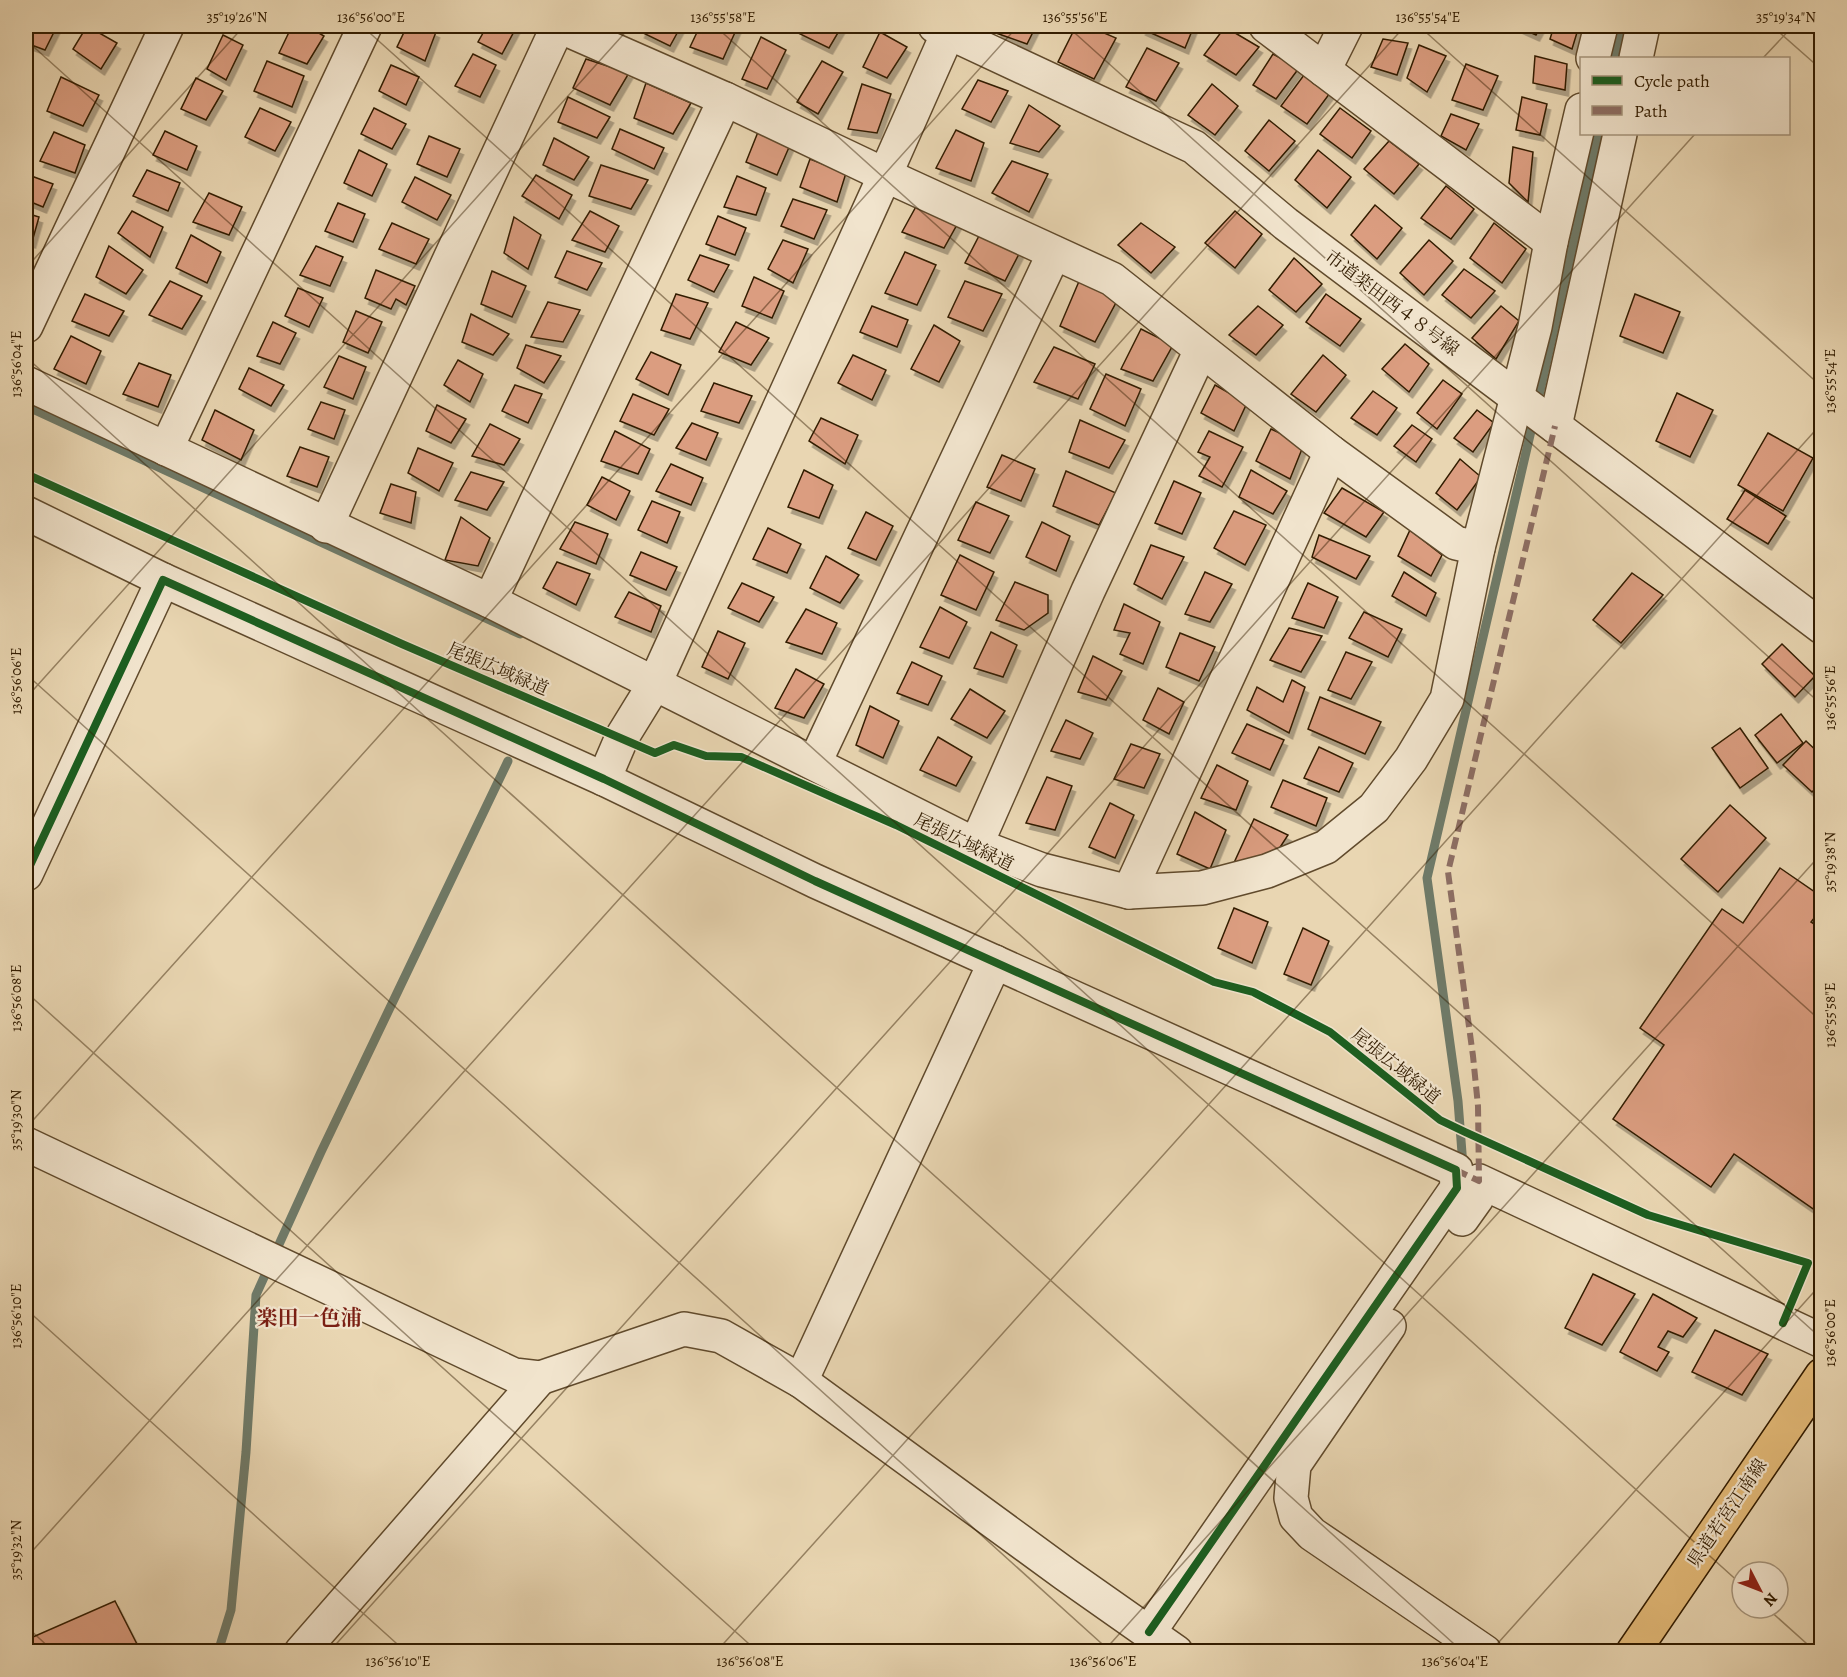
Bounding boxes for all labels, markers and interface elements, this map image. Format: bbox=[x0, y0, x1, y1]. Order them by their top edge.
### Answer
text: 35°19'26"N bbox=[206, 7, 268, 27]
text: 136°56'00"E bbox=[337, 7, 405, 27]
text: 136°55'58"E bbox=[690, 7, 756, 27]
text: 136°55'56"E bbox=[1042, 7, 1108, 27]
text: 136°55'54"E bbox=[1396, 7, 1460, 27]
text: 35°19'34"N bbox=[1756, 7, 1816, 27]
legend bbox=[1580, 57, 1790, 135]
text: Cycle path bbox=[1634, 69, 1710, 93]
text: Path bbox=[1634, 99, 1668, 123]
street label: 市道楽田西４８号線 bbox=[1320, 245, 1464, 361]
text: 136°56'04"E bbox=[6, 331, 26, 397]
text: 136°55'54"E bbox=[1820, 349, 1840, 413]
street label: 尾張広域緑道 bbox=[444, 637, 552, 701]
text: 136°56'06"E bbox=[6, 647, 26, 715]
text: 136°55'56"E bbox=[1820, 665, 1840, 731]
street label: 尾張広域緑道 bbox=[910, 808, 1018, 876]
text: 35°19'38"N bbox=[1820, 831, 1840, 892]
text: 136°56'08"E bbox=[6, 964, 26, 1032]
text: 136°55'58"E bbox=[1820, 982, 1840, 1048]
street label: 尾張広域緑道 bbox=[1346, 1023, 1446, 1109]
text: 35°19'30"N bbox=[6, 1089, 26, 1151]
text: 136°56'10"E bbox=[6, 1283, 26, 1349]
text: 136°56'00"E bbox=[1820, 1299, 1840, 1367]
district label: 楽田一色浦 bbox=[257, 1304, 362, 1332]
street label: 県道若宮江南線 bbox=[1682, 1454, 1772, 1572]
text: 35°19'32"N bbox=[6, 1520, 26, 1580]
north arrow bbox=[1730, 1560, 1790, 1620]
text: N bbox=[1758, 1588, 1782, 1611]
text: 136°56'10"E bbox=[365, 1651, 431, 1671]
text: 136°56'08"E bbox=[716, 1651, 784, 1671]
text: 136°56'06"E bbox=[1069, 1651, 1137, 1671]
text: 136°56'04"E bbox=[1422, 1651, 1488, 1671]

